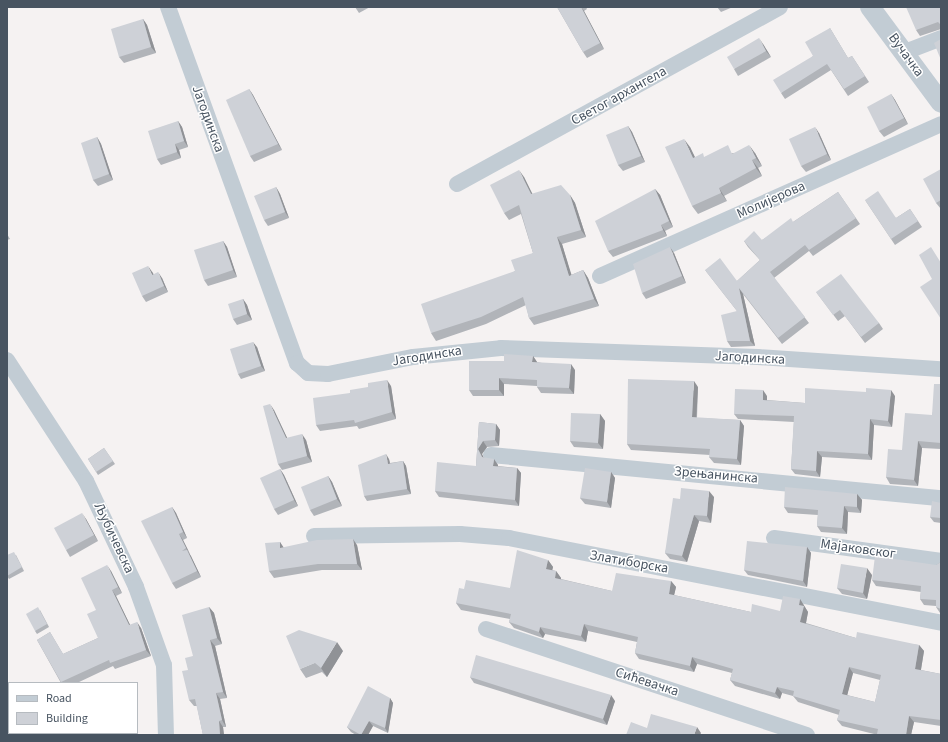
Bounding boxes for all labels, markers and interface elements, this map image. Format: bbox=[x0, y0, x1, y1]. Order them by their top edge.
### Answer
street label: Вучачка bbox=[885, 30, 927, 80]
street label: Светог архангела bbox=[568, 63, 670, 129]
street label: Јагодинска bbox=[188, 83, 228, 155]
street label: Молијерова bbox=[734, 177, 808, 223]
street label: Јагодинска bbox=[391, 342, 463, 370]
street label: Јагодинска bbox=[715, 348, 785, 368]
street label: Зрењанинска bbox=[673, 463, 759, 487]
street label: Љубичевска bbox=[90, 500, 138, 576]
street label: Мајаковског bbox=[819, 535, 897, 563]
street label: Златиборска bbox=[588, 547, 670, 577]
street label: Сићевачка bbox=[613, 664, 681, 700]
legend bbox=[8, 682, 138, 734]
text: Road bbox=[46, 690, 72, 707]
text: Building bbox=[46, 710, 88, 727]

